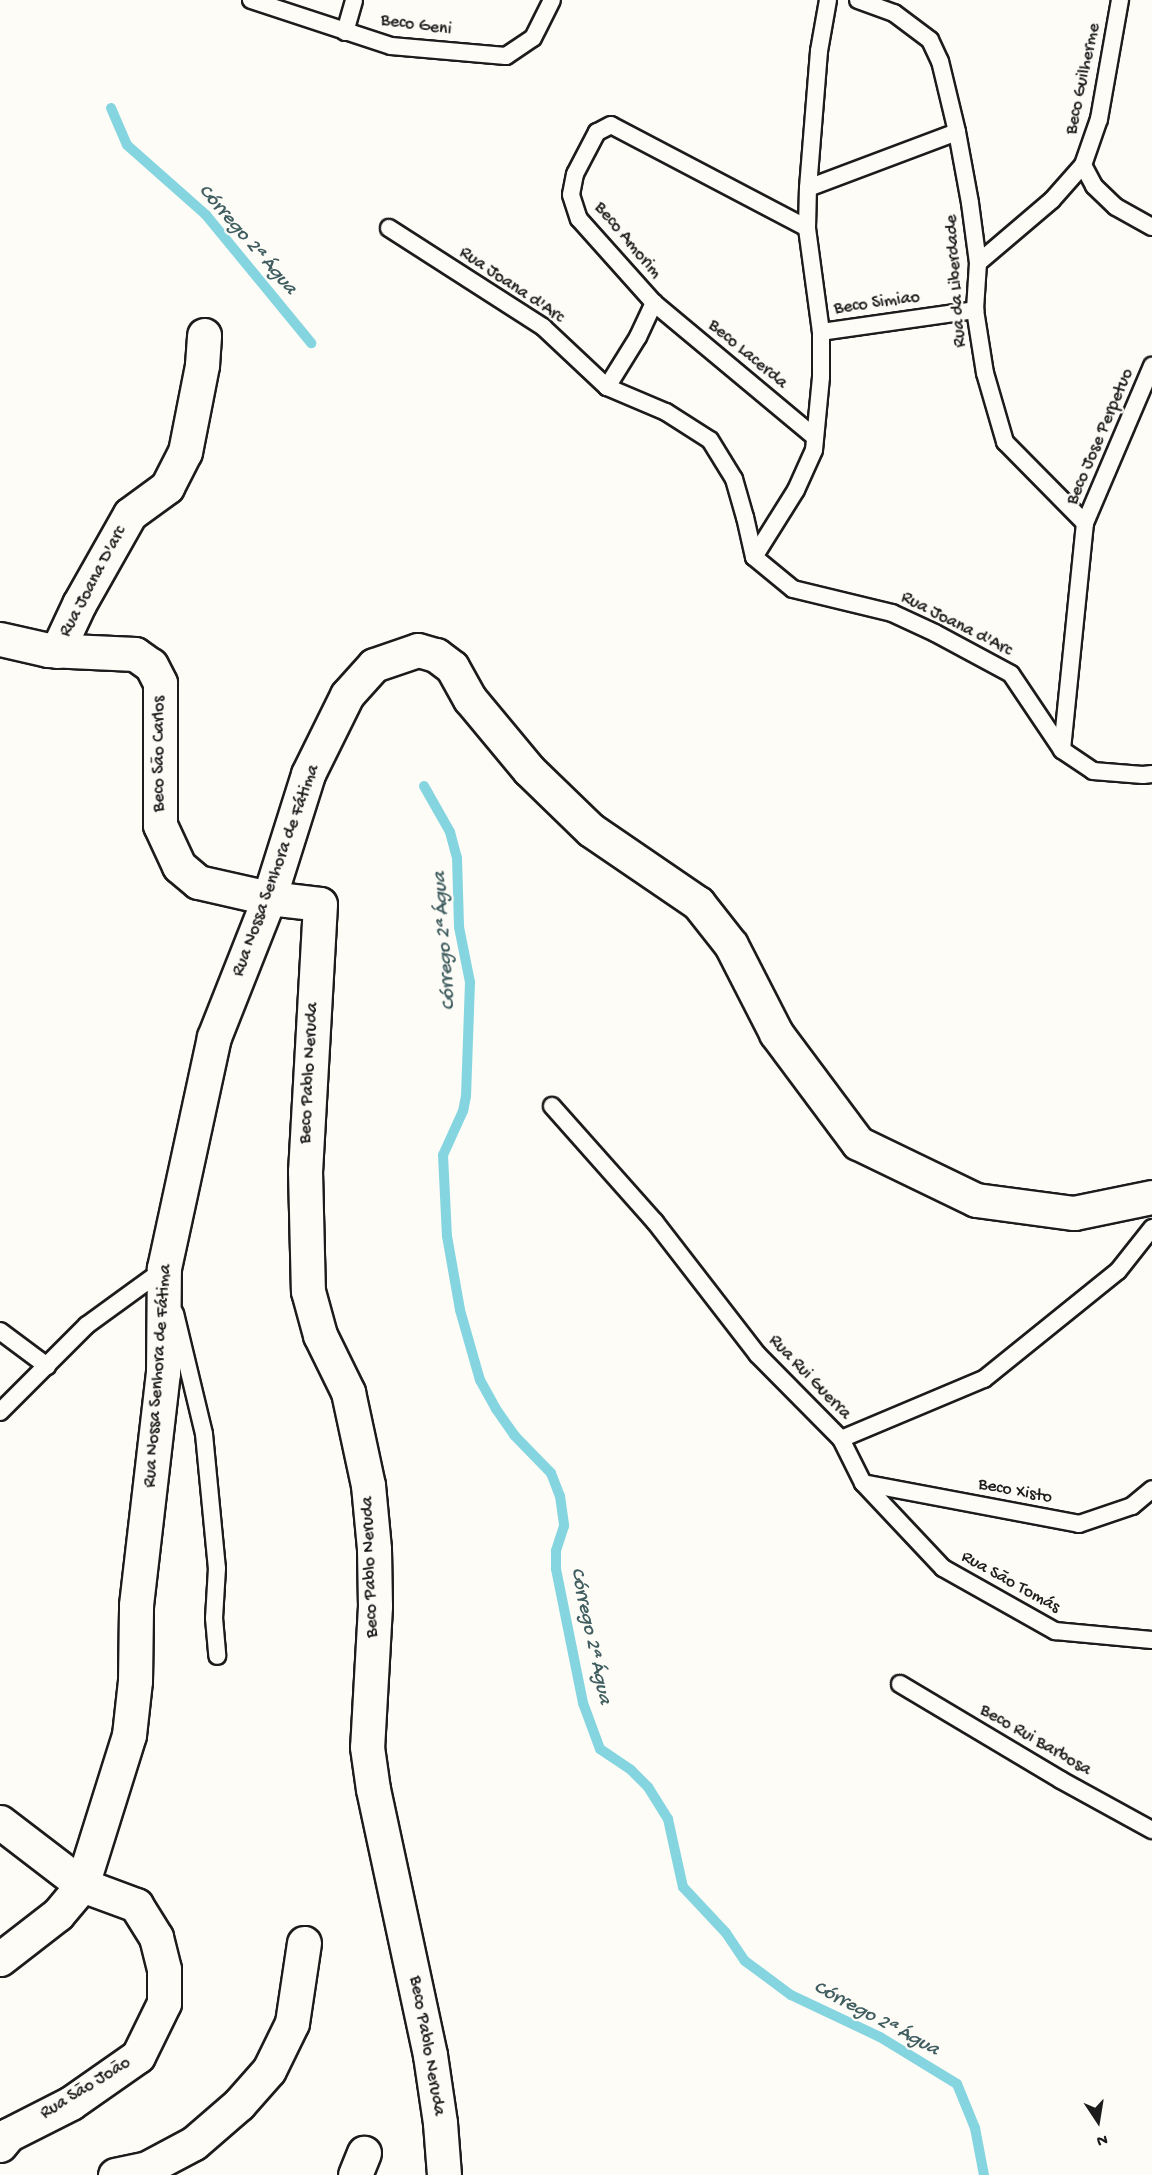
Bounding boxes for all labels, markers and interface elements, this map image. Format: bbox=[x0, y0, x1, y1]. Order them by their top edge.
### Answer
street label: Beco Geni bbox=[379, 10, 453, 42]
street label: Beco Guilherme bbox=[1062, 21, 1106, 137]
water label: Córrego 2ª Água bbox=[192, 180, 302, 300]
street label: Beco Amorim bbox=[589, 198, 665, 284]
street label: Rua da Liberdade bbox=[942, 214, 972, 348]
street label: Rua Joana d'Arc bbox=[454, 243, 568, 329]
street label: Beco Simiao bbox=[833, 287, 921, 321]
street label: Beco Lacerda bbox=[703, 316, 791, 394]
street label: Beco Jose Perpetuo bbox=[1063, 366, 1139, 508]
street label: Rua Joana D'arc bbox=[56, 523, 132, 641]
street label: Rua Joana d'Arc bbox=[897, 588, 1015, 662]
street label: Beco São Carlos bbox=[149, 696, 171, 812]
street label: Rua Nossa Senhora de Fátima bbox=[229, 762, 325, 980]
water label: Córrego 2ª Água bbox=[428, 871, 462, 1011]
street label: Beco Pablo Neruda bbox=[296, 1002, 324, 1144]
street label: Rua Nossa Senhora de Fátima bbox=[140, 1264, 178, 1488]
street label: Rua Rui Guerra bbox=[763, 1331, 855, 1425]
street label: Beco Xisto bbox=[976, 1474, 1054, 1510]
street label: Beco Pablo Neruda bbox=[358, 1496, 384, 1638]
street label: Rua São Tomás bbox=[957, 1547, 1063, 1619]
water label: Córrego 2ª Água bbox=[564, 1566, 616, 1706]
street label: Beco Rui Barbosa bbox=[975, 1700, 1095, 1782]
street label: Beco Pablo Neruda bbox=[403, 1974, 449, 2118]
water label: Córrego 2ª Água bbox=[809, 1976, 943, 2062]
street label: Rua São João bbox=[37, 2053, 135, 2125]
north arrow bbox=[1068, 2091, 1128, 2151]
text: N bbox=[1095, 2129, 1109, 2149]

